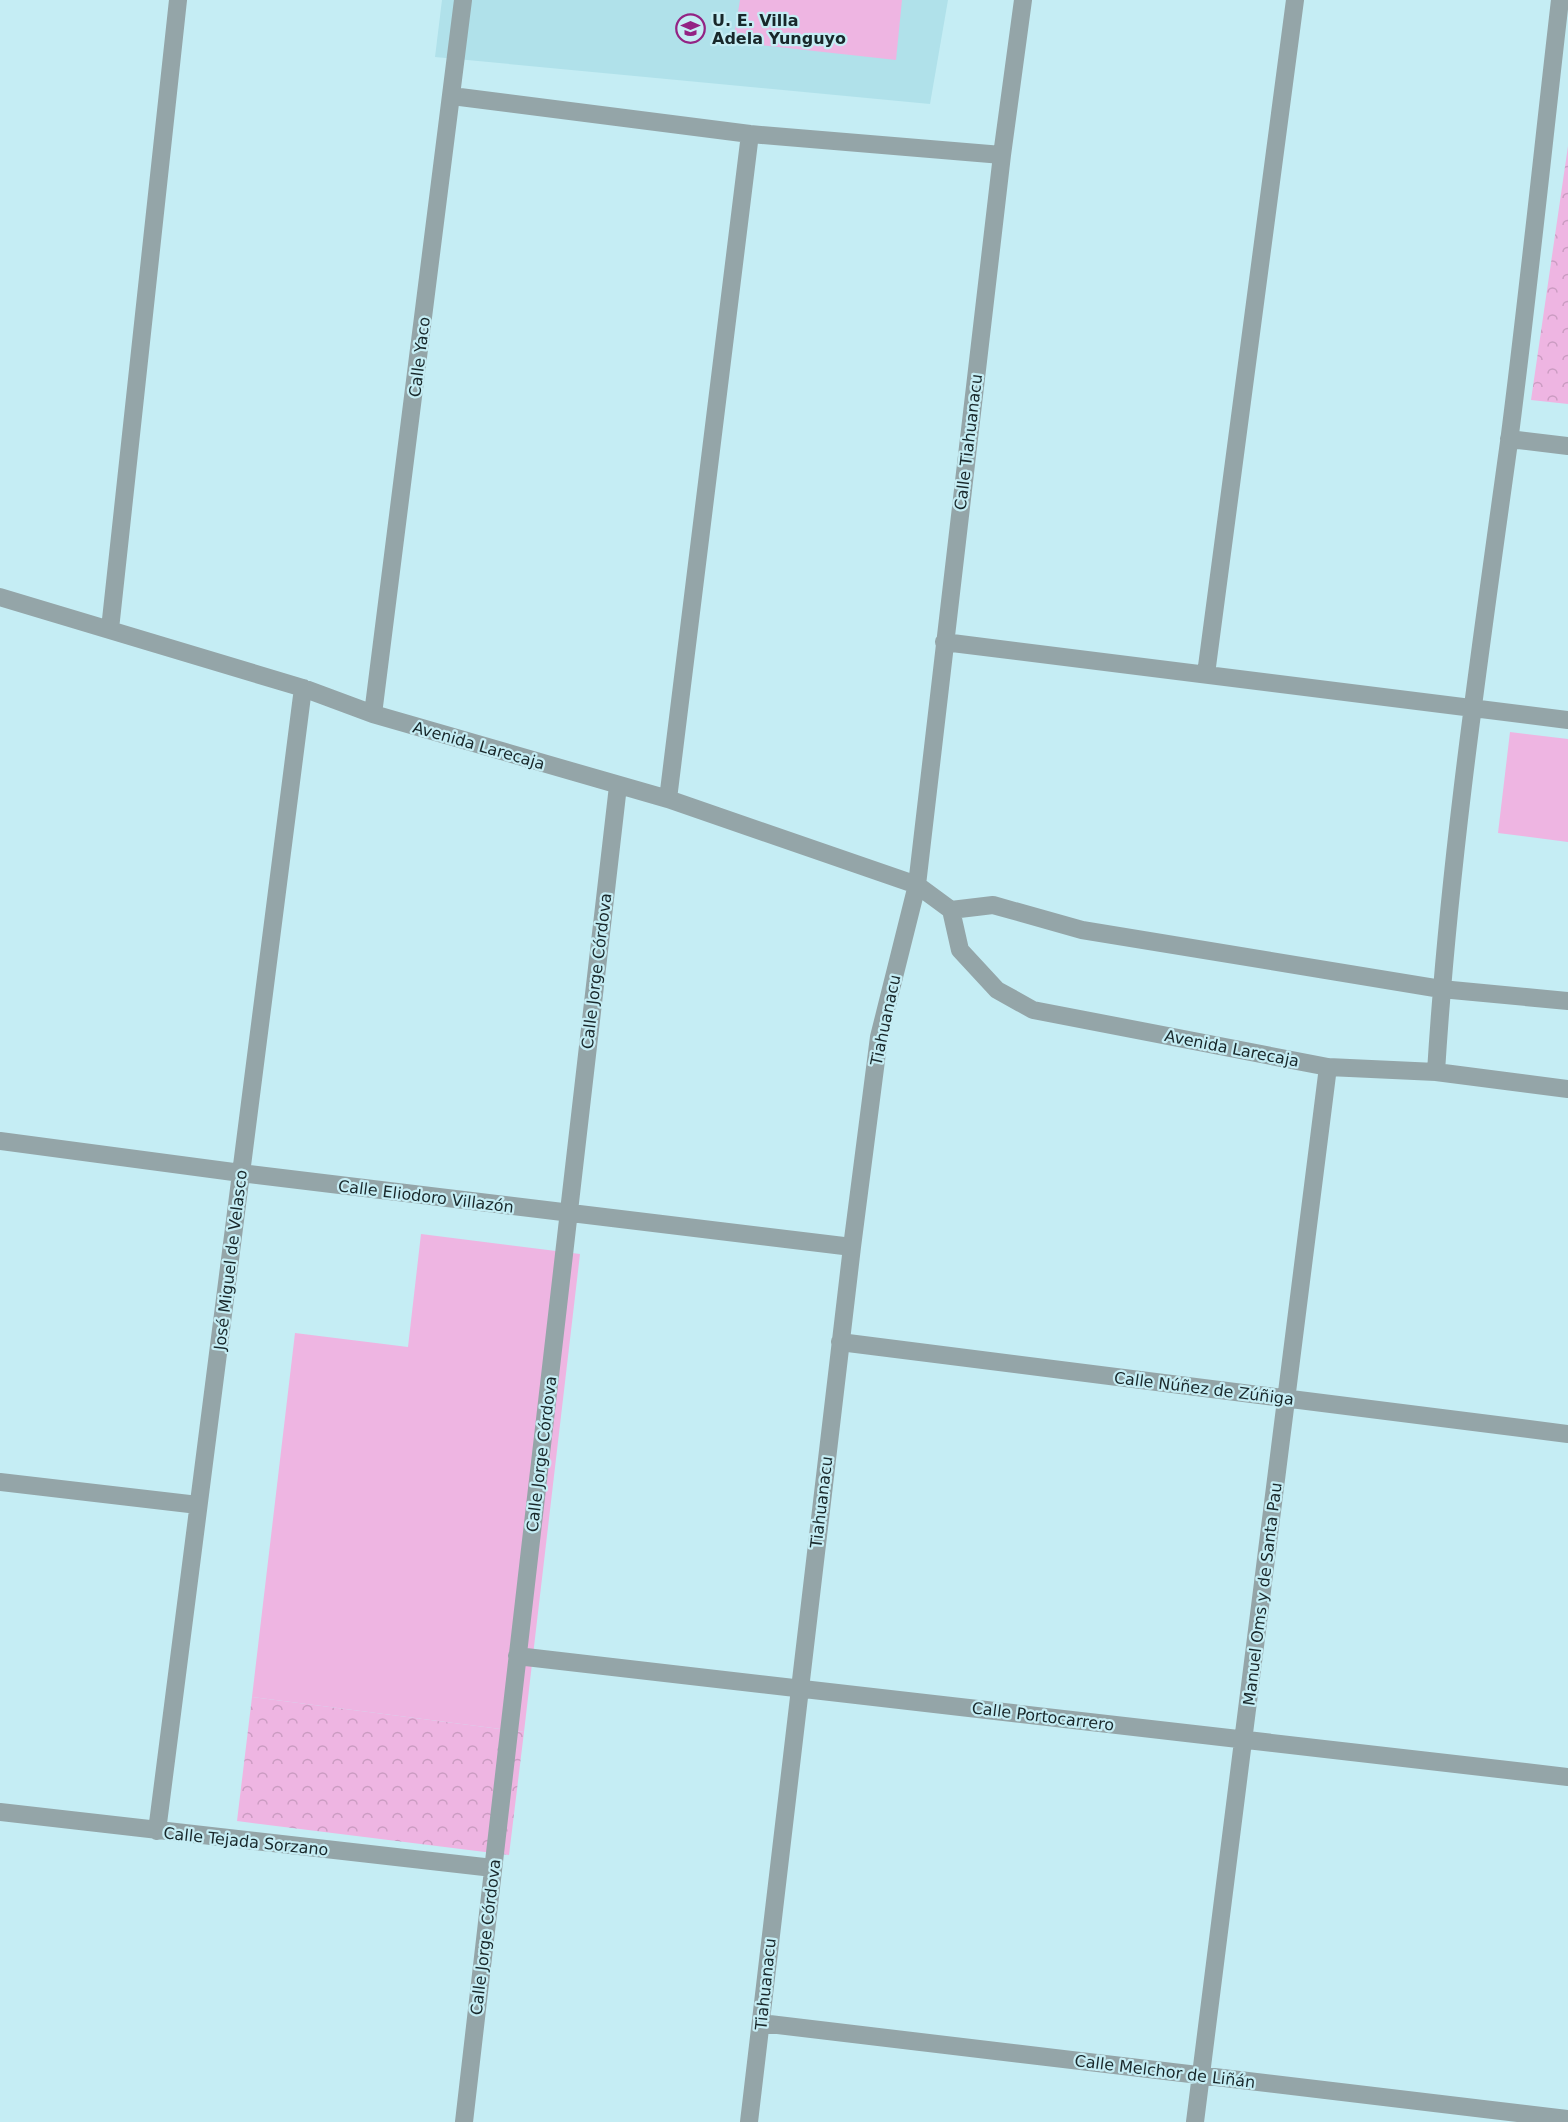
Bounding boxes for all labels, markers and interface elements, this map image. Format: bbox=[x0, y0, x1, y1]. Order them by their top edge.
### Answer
place label: U. E. Villa Adela Yunguyo bbox=[712, 11, 846, 48]
school or university icon: U. E. Villa Adela Yunguyo bbox=[675, 13, 707, 45]
street label: Calle Yaco bbox=[405, 316, 434, 398]
street label: Calle Tiahuanacu bbox=[951, 373, 986, 511]
street label: Avenida Larecaja bbox=[411, 718, 547, 773]
street label: Calle Jorge Córdova bbox=[577, 892, 616, 1050]
street label: Tiahuanacu bbox=[866, 973, 904, 1068]
street label: Avenida Larecaja bbox=[1163, 1026, 1301, 1071]
street label: José Miguel de Velasco bbox=[210, 1169, 251, 1352]
street label: Calle Eliodoro Villazón bbox=[337, 1176, 515, 1217]
street label: Calle Núñez de Zúñiga bbox=[1113, 1368, 1295, 1409]
street label: Calle Jorge Córdova bbox=[522, 1375, 561, 1533]
street label: Tiahuanacu bbox=[806, 1455, 837, 1550]
street label: Manuel Oms y de Santa Pau bbox=[1239, 1481, 1286, 1707]
street label: Calle Portocarrero bbox=[971, 1698, 1115, 1735]
street label: Calle Tejada Sorzano bbox=[163, 1823, 329, 1860]
street label: Calle Jorge Córdova bbox=[466, 1858, 505, 2016]
street label: Tiahuanacu bbox=[751, 1937, 780, 2032]
street label: Calle Melchor de Liñán bbox=[1074, 2051, 1256, 2092]

